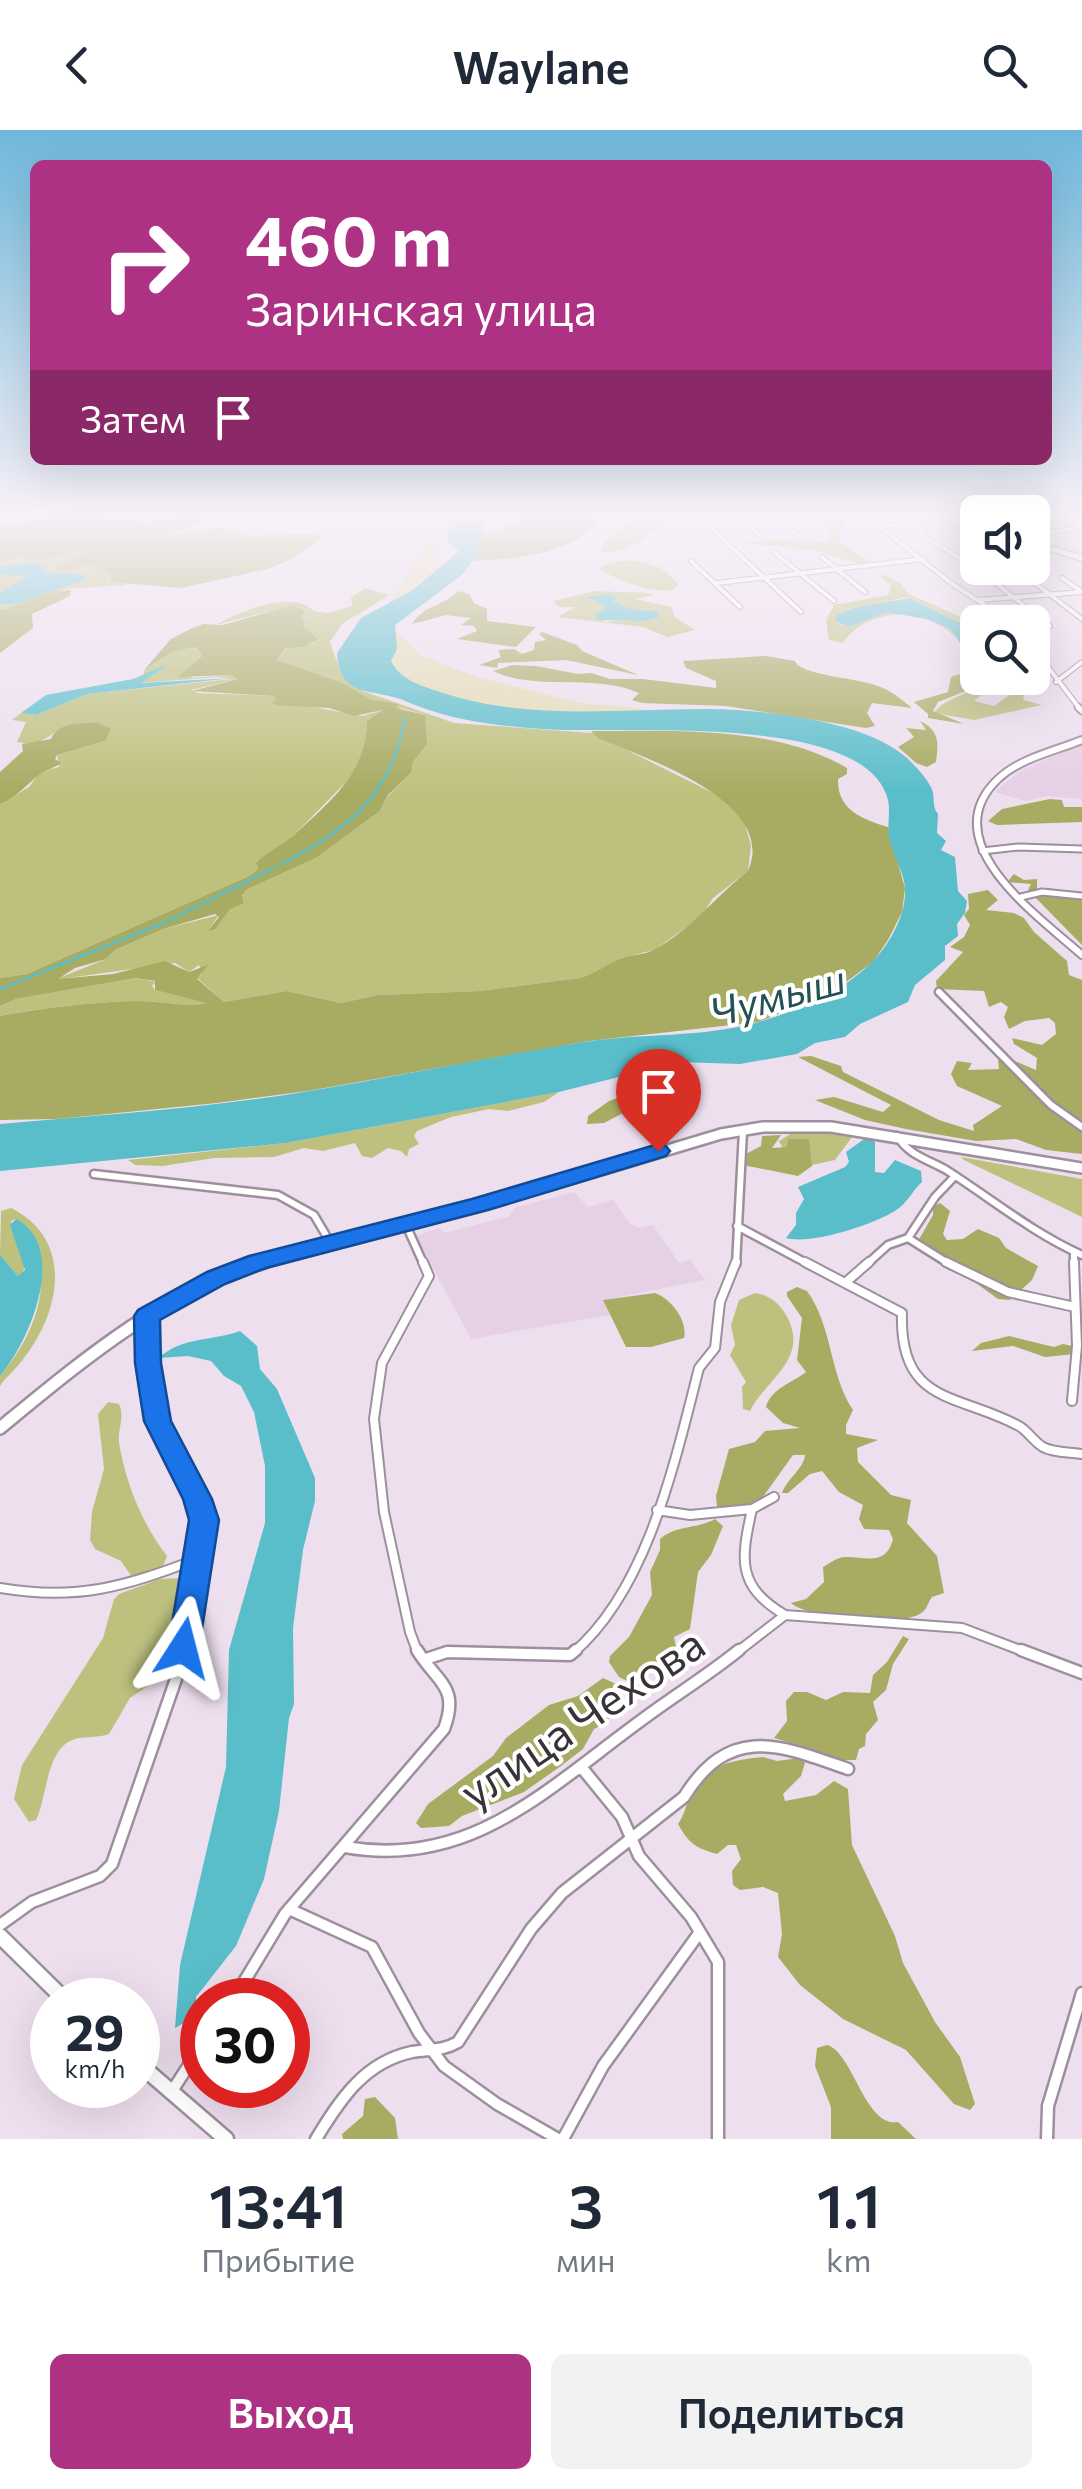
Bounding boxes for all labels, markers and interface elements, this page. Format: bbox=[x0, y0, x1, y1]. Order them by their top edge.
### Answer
icon: back bbox=[50, 38, 105, 93]
text: Waylane bbox=[452, 38, 630, 93]
icon: search bbox=[977, 38, 1032, 93]
text: 460 m bbox=[245, 195, 452, 280]
icon: right bbox=[80, 200, 210, 330]
text: Заринская улица bbox=[245, 280, 597, 335]
icon: arrive bbox=[206, 390, 261, 445]
text: Затем bbox=[80, 394, 186, 441]
map controls bbox=[960, 495, 1050, 695]
button: sound bbox=[960, 495, 1050, 585]
button: search bbox=[960, 605, 1050, 695]
water label: Чумыш bbox=[704, 952, 850, 1036]
pin bbox=[616, 1049, 701, 1152]
icon: arrive bbox=[631, 1064, 686, 1119]
position arrow bbox=[131, 1596, 235, 1700]
street label: улица Чехова bbox=[448, 1614, 714, 1818]
speed limit sign: 30 bbox=[180, 1978, 310, 2108]
text: 29 bbox=[65, 2000, 124, 2061]
text: km/h bbox=[65, 2053, 125, 2083]
text: 13:41 bbox=[209, 2167, 347, 2240]
text: 3 bbox=[568, 2167, 603, 2240]
text: 1.1 bbox=[817, 2167, 881, 2240]
text: Прибытие bbox=[201, 2239, 355, 2279]
text: мин bbox=[556, 2239, 616, 2279]
text: km bbox=[826, 2239, 871, 2279]
button: Выход bbox=[50, 2354, 531, 2469]
button: Поделиться bbox=[551, 2354, 1032, 2469]

